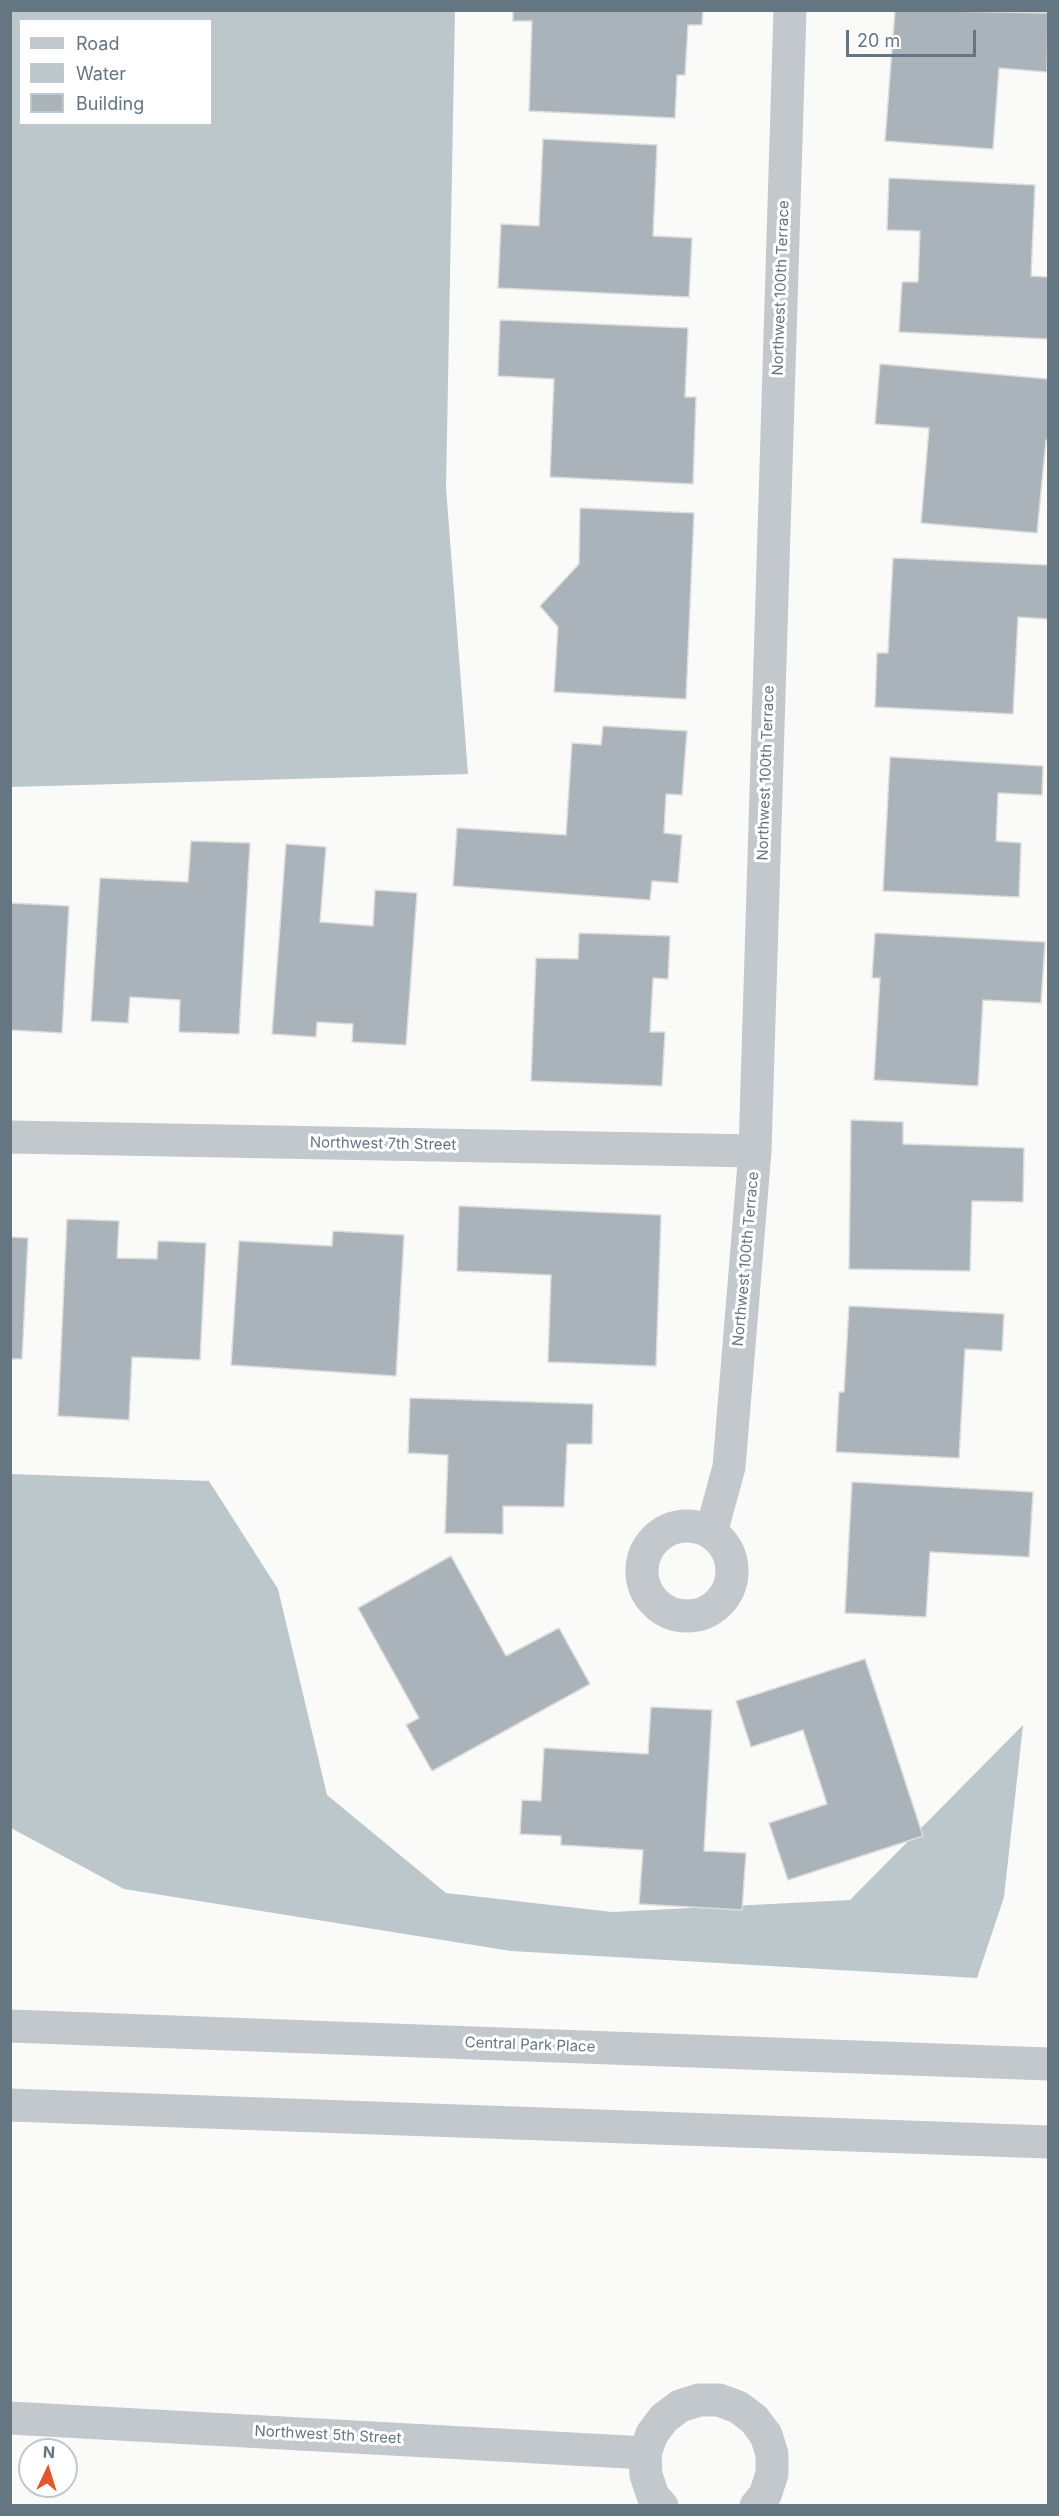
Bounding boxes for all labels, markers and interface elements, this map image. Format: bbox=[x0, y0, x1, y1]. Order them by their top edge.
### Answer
legend bbox=[18, 18, 213, 126]
scale bar bbox=[849, 18, 980, 56]
text: 20 m bbox=[857, 30, 900, 51]
text: Road bbox=[76, 33, 119, 54]
text: Water bbox=[76, 63, 126, 84]
text: Building bbox=[76, 93, 144, 114]
street label: Northwest 100th Terrace bbox=[769, 200, 793, 376]
street label: Northwest 100th Terrace bbox=[754, 685, 778, 861]
street label: Northwest 7th Street bbox=[310, 1134, 456, 1154]
street label: Northwest 100th Terrace bbox=[729, 1171, 763, 1347]
street label: Central Park Place bbox=[464, 2034, 596, 2056]
street label: Northwest 5th Street bbox=[254, 2422, 402, 2448]
north arrow bbox=[18, 2438, 78, 2498]
text: N bbox=[42, 2442, 56, 2462]

